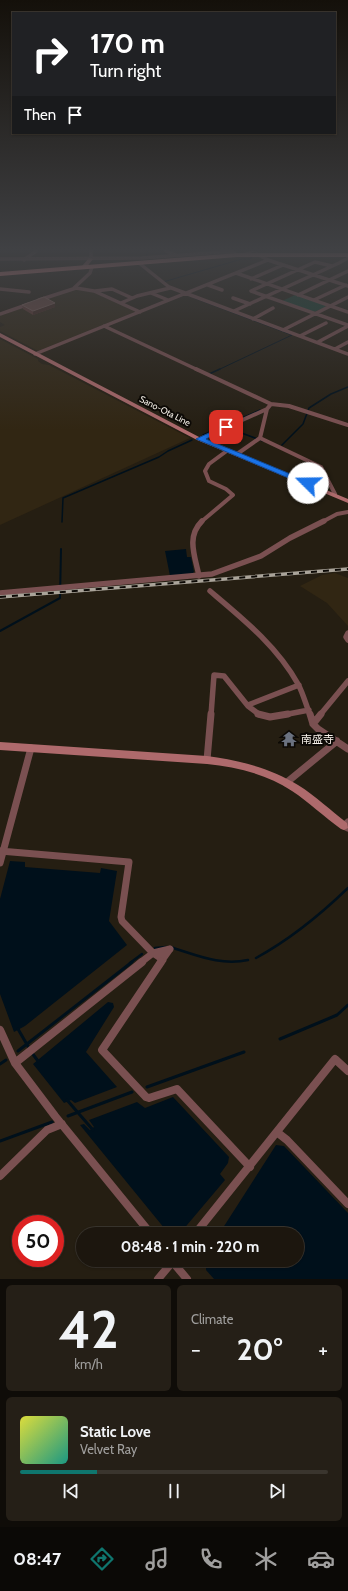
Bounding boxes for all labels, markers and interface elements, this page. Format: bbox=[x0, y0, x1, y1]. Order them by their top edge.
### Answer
text: 170 m bbox=[90, 26, 165, 60]
icon: right bbox=[24, 28, 76, 80]
text: Turn right bbox=[90, 60, 161, 82]
icon: arrive bbox=[64, 104, 86, 126]
text: Then bbox=[24, 106, 56, 124]
street label: Sano-Ota Line bbox=[138, 393, 193, 428]
pin bbox=[209, 410, 243, 444]
icon: arrive bbox=[215, 416, 237, 438]
position arrow bbox=[287, 462, 329, 504]
temple icon: 南盛寺 bbox=[280, 730, 298, 748]
place label: 南盛寺 bbox=[301, 732, 334, 746]
speed limit sign: 50 bbox=[12, 1215, 64, 1267]
text: 08:48 · 1 min · 220 m bbox=[121, 1238, 259, 1256]
text: 42 bbox=[59, 1298, 118, 1361]
text: Climate bbox=[191, 1311, 233, 1327]
text: 20° bbox=[237, 1331, 282, 1368]
text: − bbox=[191, 1336, 201, 1363]
text: + bbox=[318, 1336, 328, 1363]
text: km/h bbox=[74, 1356, 103, 1372]
text: Static Love bbox=[80, 1423, 151, 1441]
text: Velvet Ray bbox=[80, 1441, 137, 1457]
icon: previous bbox=[60, 1480, 82, 1502]
icon: pause bbox=[163, 1480, 185, 1502]
icon: next bbox=[266, 1480, 288, 1502]
icon: directions bbox=[88, 1545, 116, 1573]
icon: music bbox=[143, 1545, 171, 1573]
icon: phone bbox=[197, 1545, 225, 1573]
icon: climate bbox=[252, 1545, 280, 1573]
icon: car bbox=[307, 1545, 335, 1573]
text: 08:47 bbox=[13, 1548, 61, 1570]

